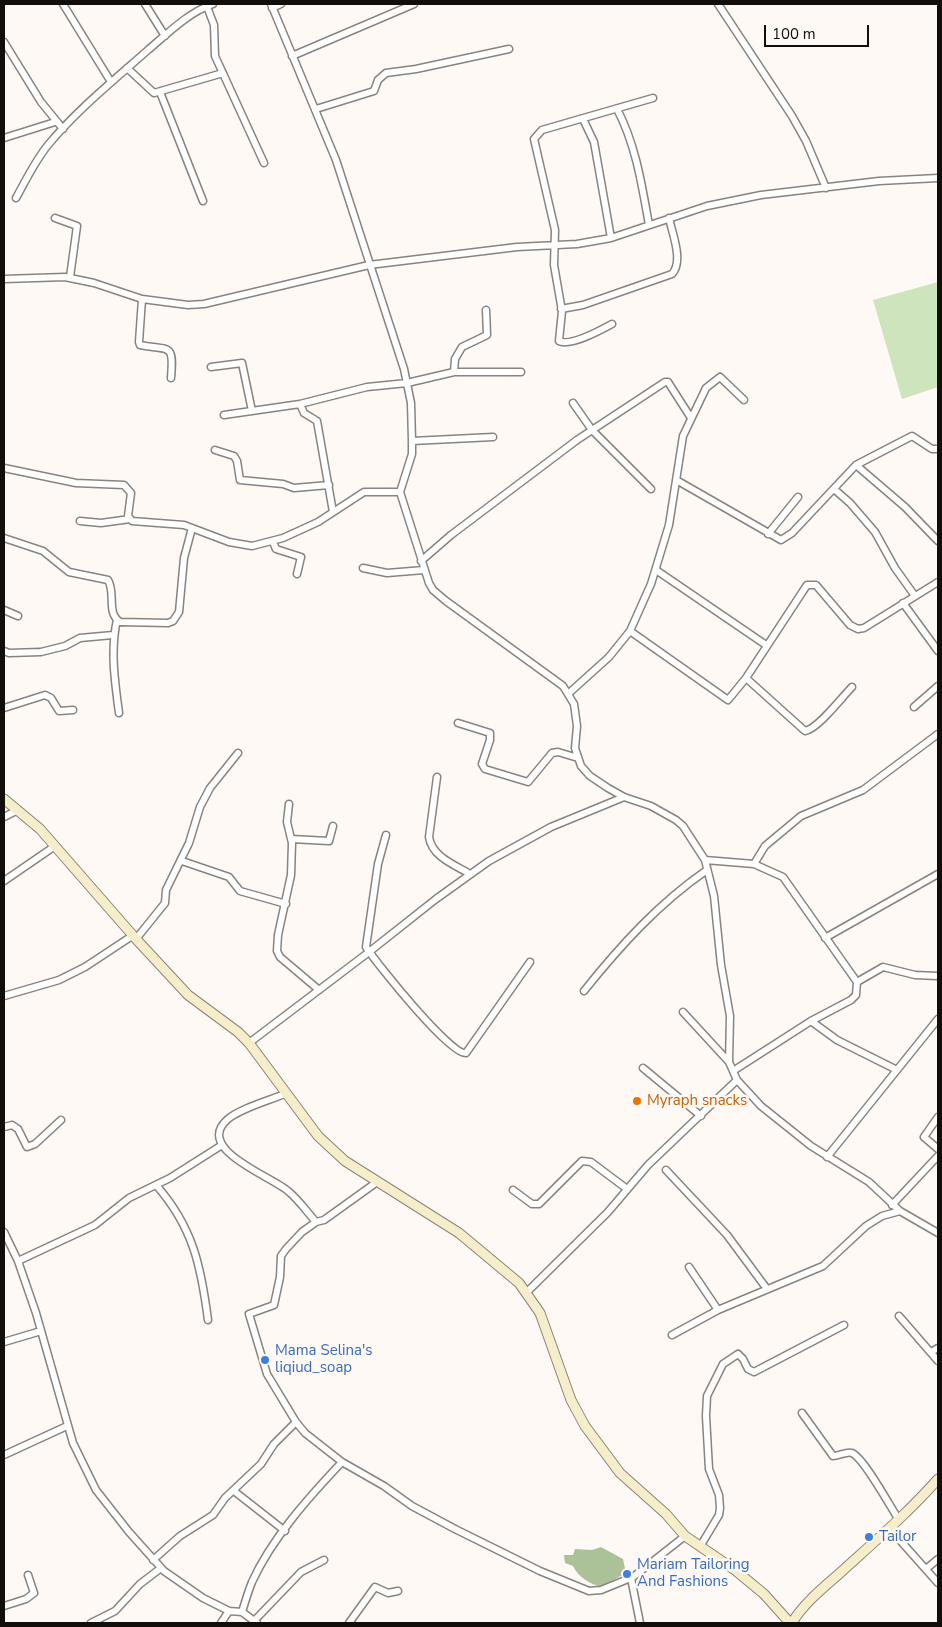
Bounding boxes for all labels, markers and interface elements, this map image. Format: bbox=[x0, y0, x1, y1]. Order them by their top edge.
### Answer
scale bar bbox=[767, 15, 872, 47]
text: 100 m bbox=[772, 24, 816, 44]
place label: Myraph snacks bbox=[647, 1092, 747, 1110]
marker: Myraph snacks bbox=[631, 1095, 643, 1107]
place label: Mama Selina's liqiud_soap bbox=[275, 1342, 373, 1377]
marker: Mama Selina's liqiud_soap bbox=[259, 1354, 271, 1366]
place label: Tailor bbox=[879, 1528, 916, 1546]
marker: Tailor bbox=[863, 1531, 875, 1543]
place label: Mariam Tailoring And Fashions bbox=[637, 1556, 749, 1591]
marker: Mariam Tailoring And Fashions bbox=[621, 1568, 633, 1580]

